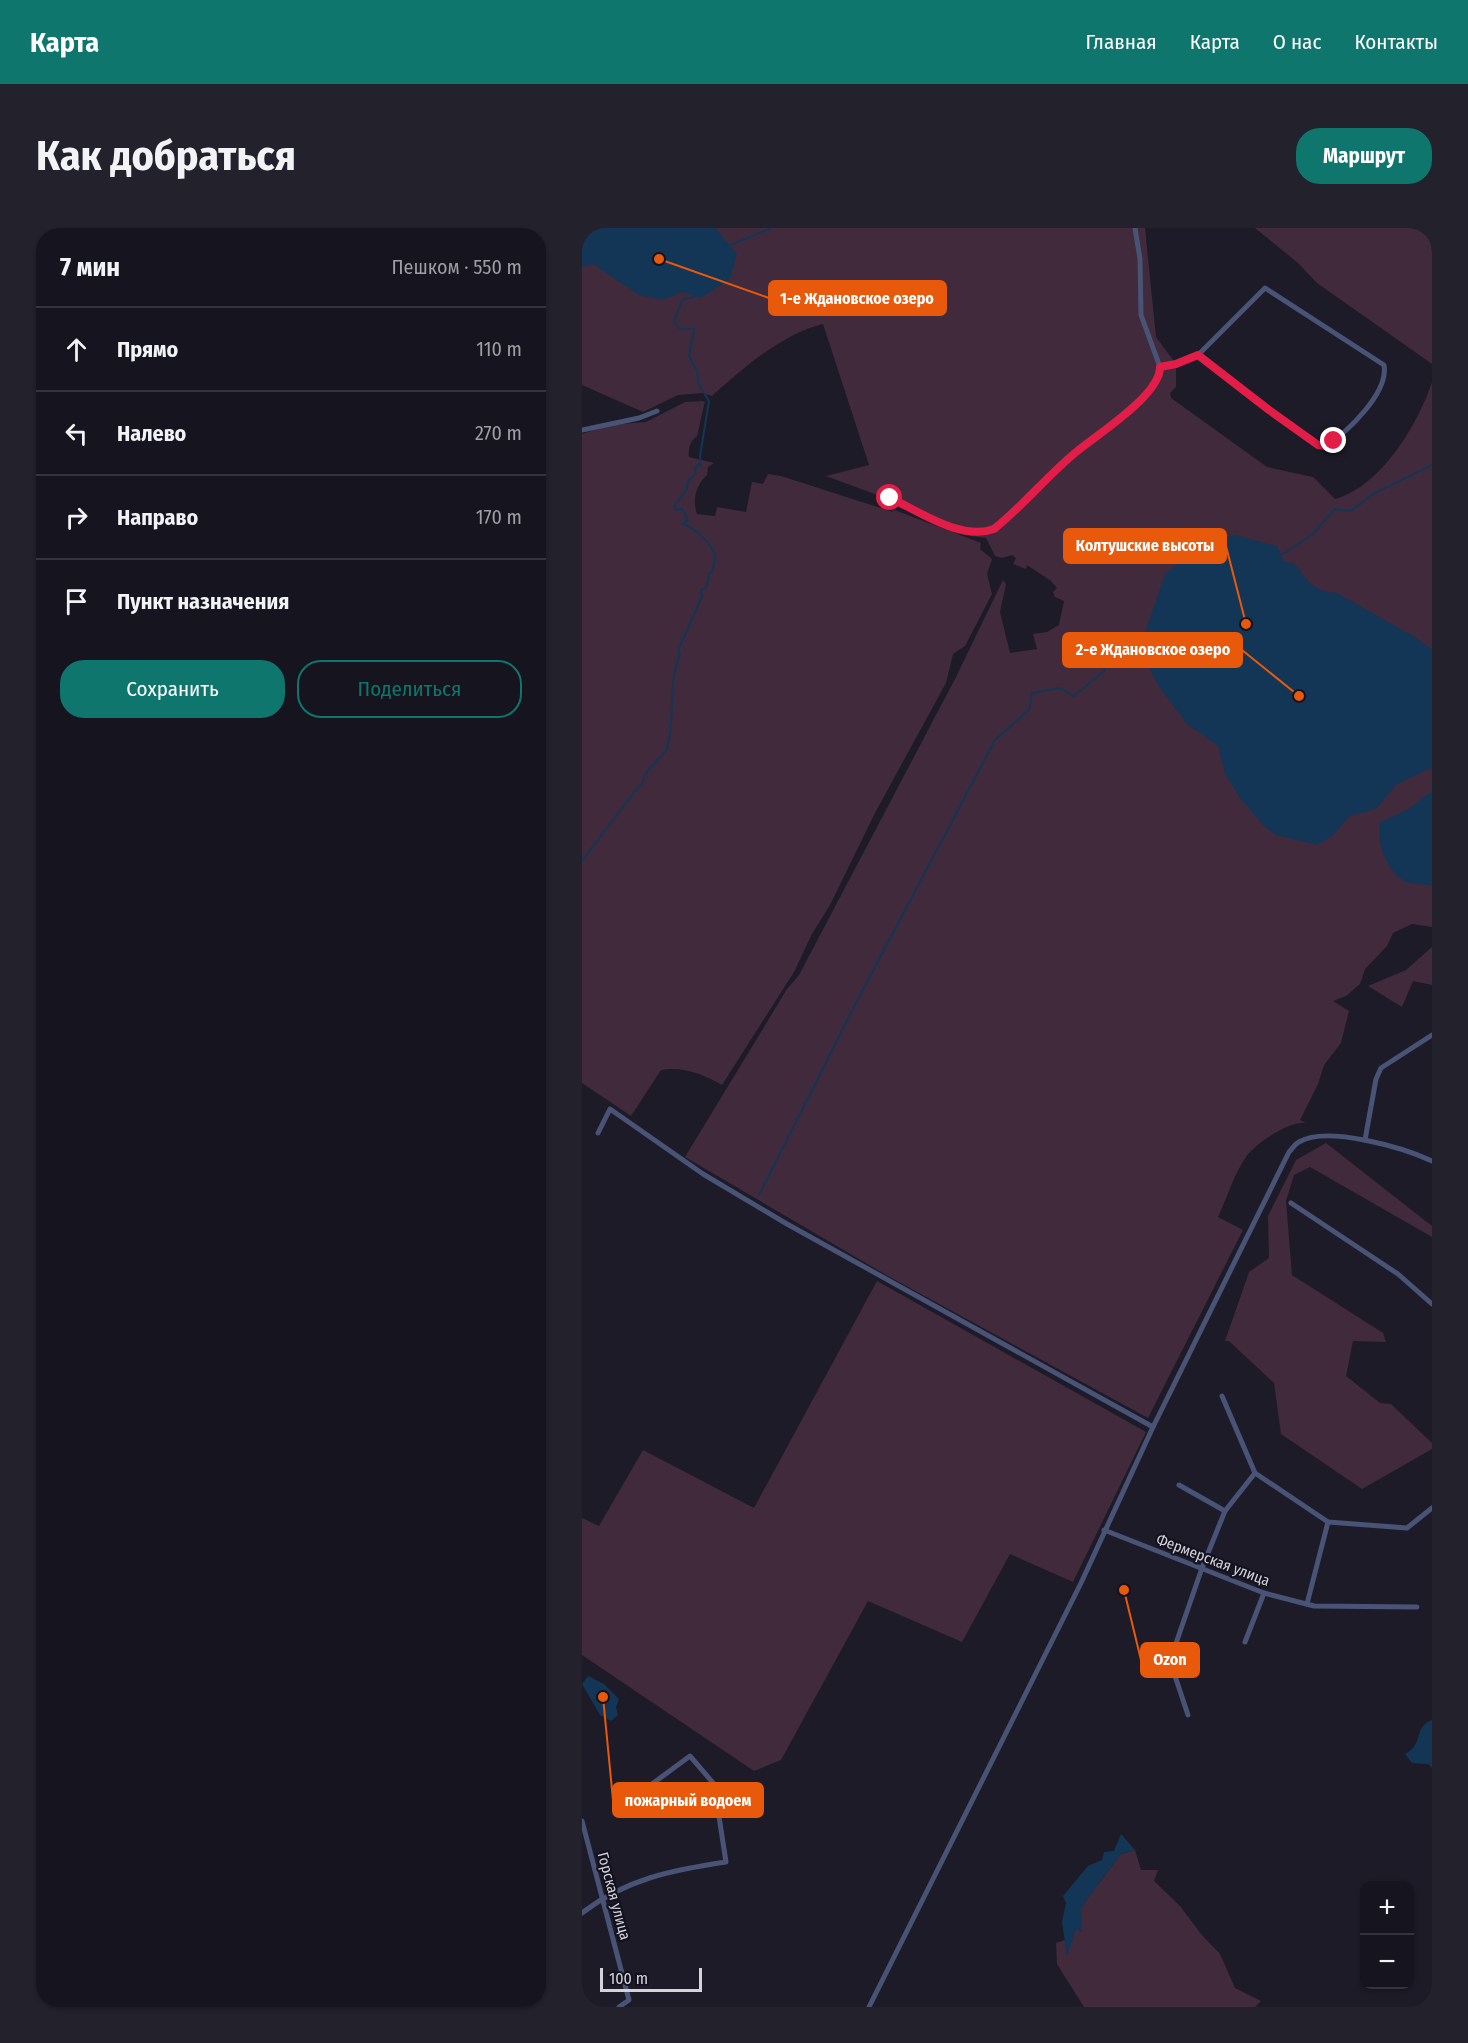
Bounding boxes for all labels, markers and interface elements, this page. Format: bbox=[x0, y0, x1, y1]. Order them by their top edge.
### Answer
text: Карта bbox=[30, 26, 99, 59]
text: Главная bbox=[1086, 29, 1157, 55]
text: Карта bbox=[1190, 29, 1240, 55]
text: О нас bbox=[1273, 29, 1321, 55]
text: Контакты bbox=[1354, 29, 1438, 55]
button: Маршрут bbox=[1296, 128, 1432, 184]
text: Как добраться bbox=[36, 131, 296, 181]
text: 7 мин bbox=[60, 252, 120, 283]
text: Пешком · 550 m bbox=[391, 255, 522, 279]
callout: 1-е Ждановское озеро bbox=[769, 281, 946, 315]
text: 1-е Ждановское озеро bbox=[780, 289, 934, 308]
icon: ahead bbox=[60, 333, 93, 366]
text: Прямо bbox=[117, 336, 178, 363]
text: 110 m bbox=[476, 337, 522, 361]
icon: left bbox=[60, 417, 93, 450]
text: Налево bbox=[117, 420, 186, 447]
text: 270 m bbox=[475, 421, 522, 445]
route end bbox=[1320, 427, 1346, 453]
route start bbox=[876, 484, 902, 510]
icon: right bbox=[60, 501, 93, 534]
text: Направо bbox=[117, 504, 198, 531]
text: 170 m bbox=[476, 505, 522, 529]
callout: Колтушские высоты bbox=[1064, 529, 1226, 563]
text: Колтушские высоты bbox=[1076, 536, 1214, 555]
icon: arrive bbox=[60, 585, 93, 618]
text: Пункт назначения bbox=[117, 588, 289, 615]
callout: 2-е Ждановское озеро bbox=[1063, 633, 1242, 667]
text: 2-е Ждановское озеро bbox=[1075, 640, 1231, 659]
button: Сохранить bbox=[60, 660, 285, 718]
button: Поделиться bbox=[297, 660, 522, 718]
street label: Фермерская улица bbox=[1154, 1530, 1272, 1590]
callout: Ozon bbox=[1141, 1643, 1199, 1677]
text: Ozon bbox=[1153, 1650, 1187, 1669]
callout: пожарный водоем bbox=[613, 1783, 763, 1817]
text: пожарный водоем bbox=[625, 1791, 751, 1810]
street label: Горская улица bbox=[594, 1850, 634, 1942]
map controls bbox=[1360, 1881, 1414, 1989]
button: + bbox=[1360, 1881, 1414, 1935]
button: − bbox=[1360, 1935, 1414, 1989]
scale bar bbox=[600, 1965, 702, 1992]
text: 100 m bbox=[609, 1969, 648, 1988]

